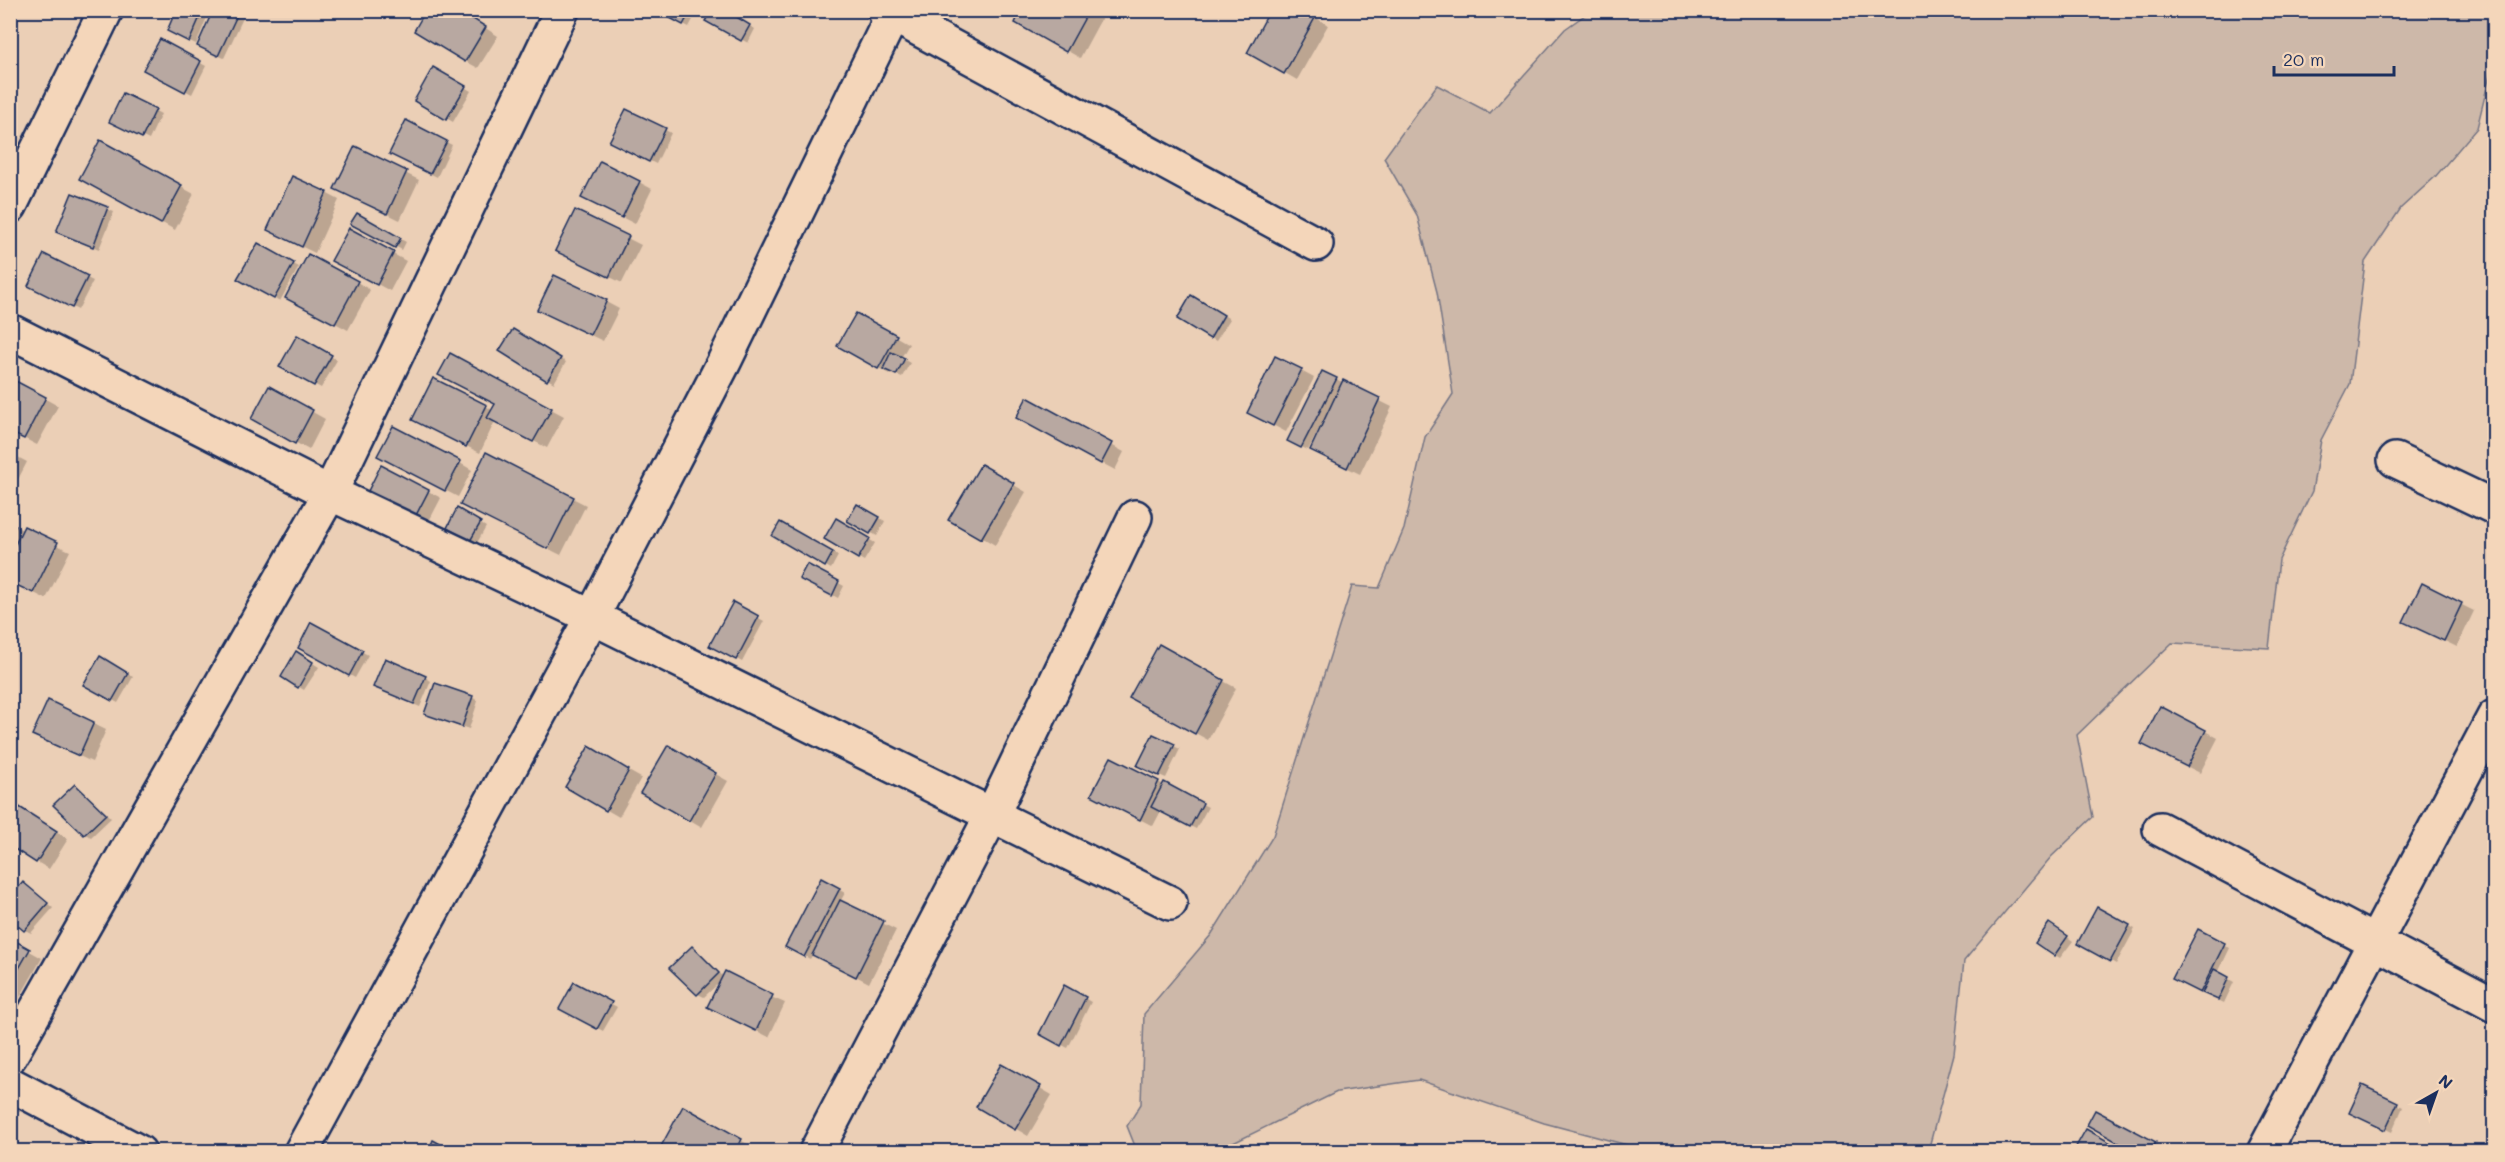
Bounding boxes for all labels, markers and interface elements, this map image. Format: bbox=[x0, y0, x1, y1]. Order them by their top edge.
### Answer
scale bar bbox=[2274, 39, 2394, 77]
text: 20 m bbox=[2283, 47, 2324, 71]
north arrow bbox=[2406, 1063, 2466, 1123]
text: N bbox=[2435, 1069, 2457, 1093]

